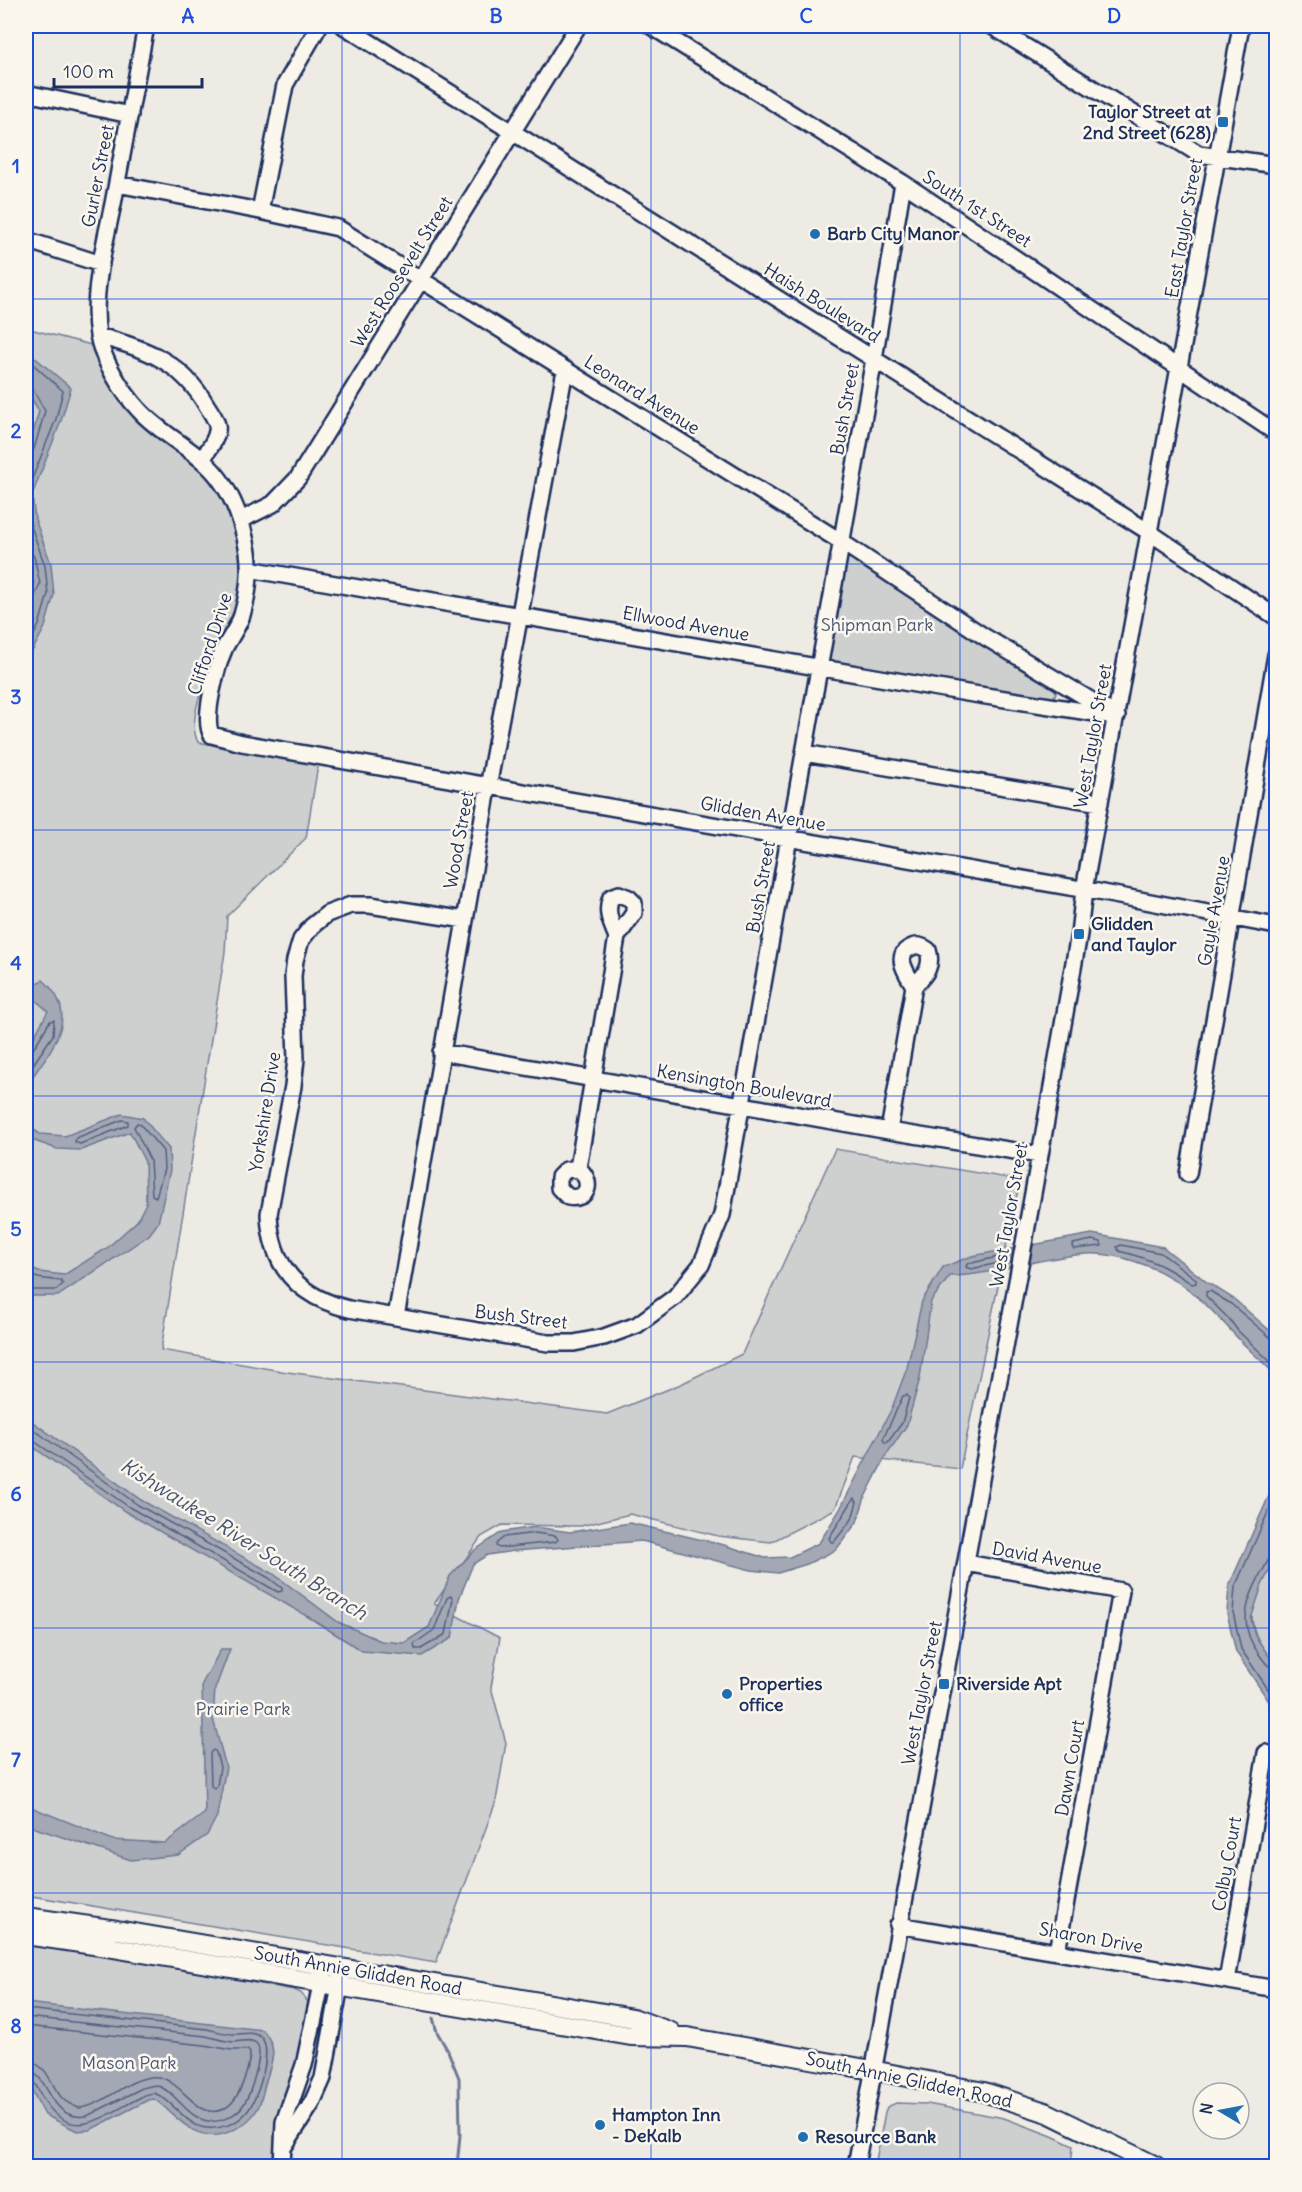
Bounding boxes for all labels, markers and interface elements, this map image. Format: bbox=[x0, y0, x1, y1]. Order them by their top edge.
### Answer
text: A bbox=[182, 3, 195, 28]
text: B bbox=[489, 3, 503, 28]
text: C bbox=[799, 3, 813, 28]
text: D bbox=[1107, 3, 1121, 28]
scale bar bbox=[54, 51, 202, 89]
text: 100 m bbox=[63, 60, 114, 83]
place label: Taylor Street at 2nd Street (628) bbox=[1083, 100, 1212, 144]
marker: Taylor Street at 2nd Street (628) bbox=[1216, 115, 1230, 129]
street label: Gurler Street bbox=[76, 123, 119, 229]
text: 1 bbox=[12, 153, 20, 178]
street label: East Taylor Street bbox=[1160, 156, 1207, 300]
street label: South 1st Street bbox=[919, 165, 1036, 252]
street label: West Roosevelt Street bbox=[346, 192, 457, 352]
place label: Barb City Manor bbox=[827, 222, 960, 245]
marker: Barb City Manor bbox=[808, 227, 822, 241]
street label: Haish Boulevard bbox=[760, 258, 885, 348]
street label: Leonard Avenue bbox=[580, 350, 704, 439]
street label: Bush Street bbox=[825, 361, 864, 457]
text: 2 bbox=[11, 418, 22, 443]
street label: Clifford Drive bbox=[182, 590, 237, 698]
street label: Ellwood Avenue bbox=[621, 601, 751, 646]
park label: Shipman Park bbox=[821, 613, 933, 636]
street label: West Taylor Street bbox=[1068, 662, 1117, 810]
text: 3 bbox=[10, 684, 22, 709]
street label: Wood Street bbox=[439, 789, 478, 891]
street label: Glidden Avenue bbox=[699, 791, 828, 836]
street label: Bush Street bbox=[741, 839, 780, 935]
street label: Gayle Avenue bbox=[1192, 854, 1235, 968]
place label: Glidden and Taylor bbox=[1091, 912, 1177, 956]
marker: Glidden and Taylor bbox=[1072, 927, 1086, 941]
text: 4 bbox=[10, 950, 22, 975]
street label: Yorkshire Drive bbox=[244, 1050, 285, 1174]
street label: Kensington Boulevard bbox=[655, 1059, 834, 1112]
street label: West Taylor Street bbox=[984, 1141, 1033, 1289]
text: 5 bbox=[10, 1216, 22, 1241]
street label: Bush Street bbox=[473, 1299, 569, 1334]
water label: Kishwaukee River South Branch bbox=[116, 1452, 372, 1625]
text: 6 bbox=[10, 1481, 22, 1506]
street label: David Avenue bbox=[990, 1537, 1104, 1578]
street label: West Taylor Street bbox=[896, 1619, 947, 1767]
place label: Properties office bbox=[739, 1672, 822, 1716]
place label: Riverside Apt bbox=[956, 1672, 1063, 1695]
marker: Riverside Apt bbox=[937, 1677, 951, 1691]
marker: Properties office bbox=[720, 1687, 734, 1701]
park label: Prairie Park bbox=[196, 1697, 290, 1720]
street label: Dawn Court bbox=[1050, 1718, 1089, 1818]
text: 7 bbox=[11, 1747, 21, 1772]
street label: Colby Court bbox=[1207, 1815, 1246, 1913]
street label: Sharon Drive bbox=[1037, 1917, 1145, 1958]
street label: South Annie Glidden Road bbox=[252, 1941, 464, 2000]
text: 8 bbox=[10, 2013, 22, 2038]
street label: South Annie Glidden Road bbox=[804, 2046, 1015, 2113]
park label: Mason Park bbox=[82, 2051, 176, 2074]
north arrow bbox=[1191, 2081, 1251, 2141]
text: N bbox=[1195, 2101, 1217, 2116]
place label: Hampton Inn - DeKalb bbox=[612, 2103, 721, 2147]
marker: Hampton Inn - DeKalb bbox=[593, 2118, 607, 2132]
place label: Resource Bank bbox=[815, 2125, 936, 2148]
marker: Resource Bank bbox=[796, 2130, 810, 2144]

